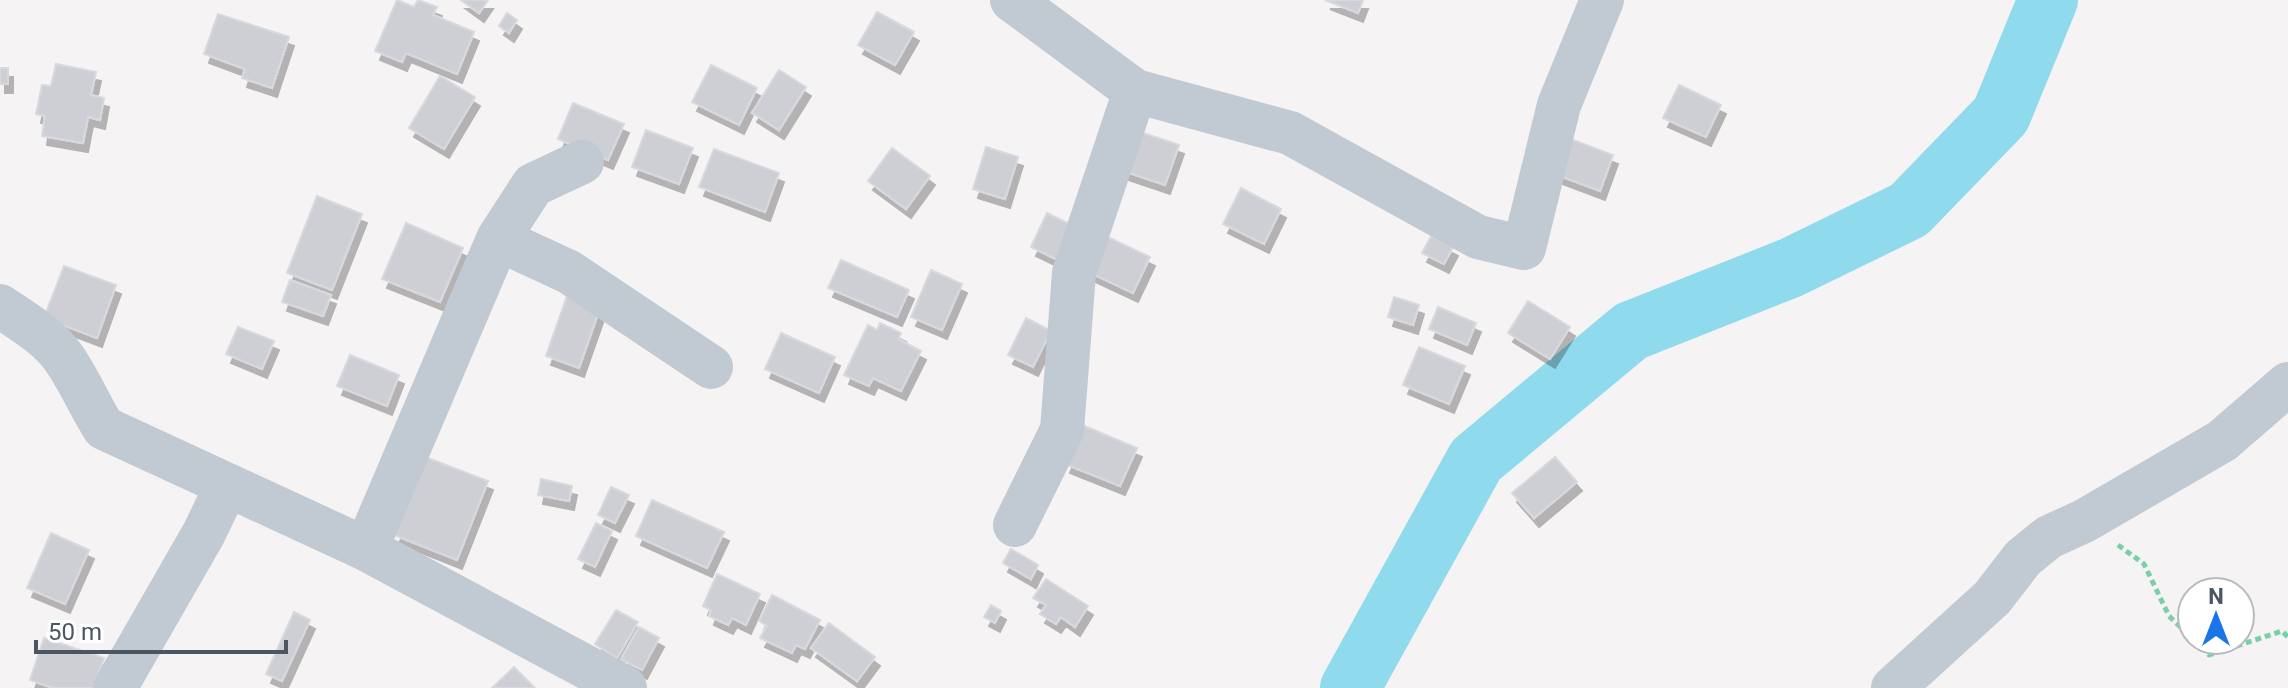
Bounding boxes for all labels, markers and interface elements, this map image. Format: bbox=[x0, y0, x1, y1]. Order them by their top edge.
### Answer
north arrow bbox=[2176, 576, 2256, 656]
text: N bbox=[2208, 584, 2224, 609]
scale bar bbox=[36, 604, 286, 654]
text: 50 m bbox=[48, 618, 102, 646]

